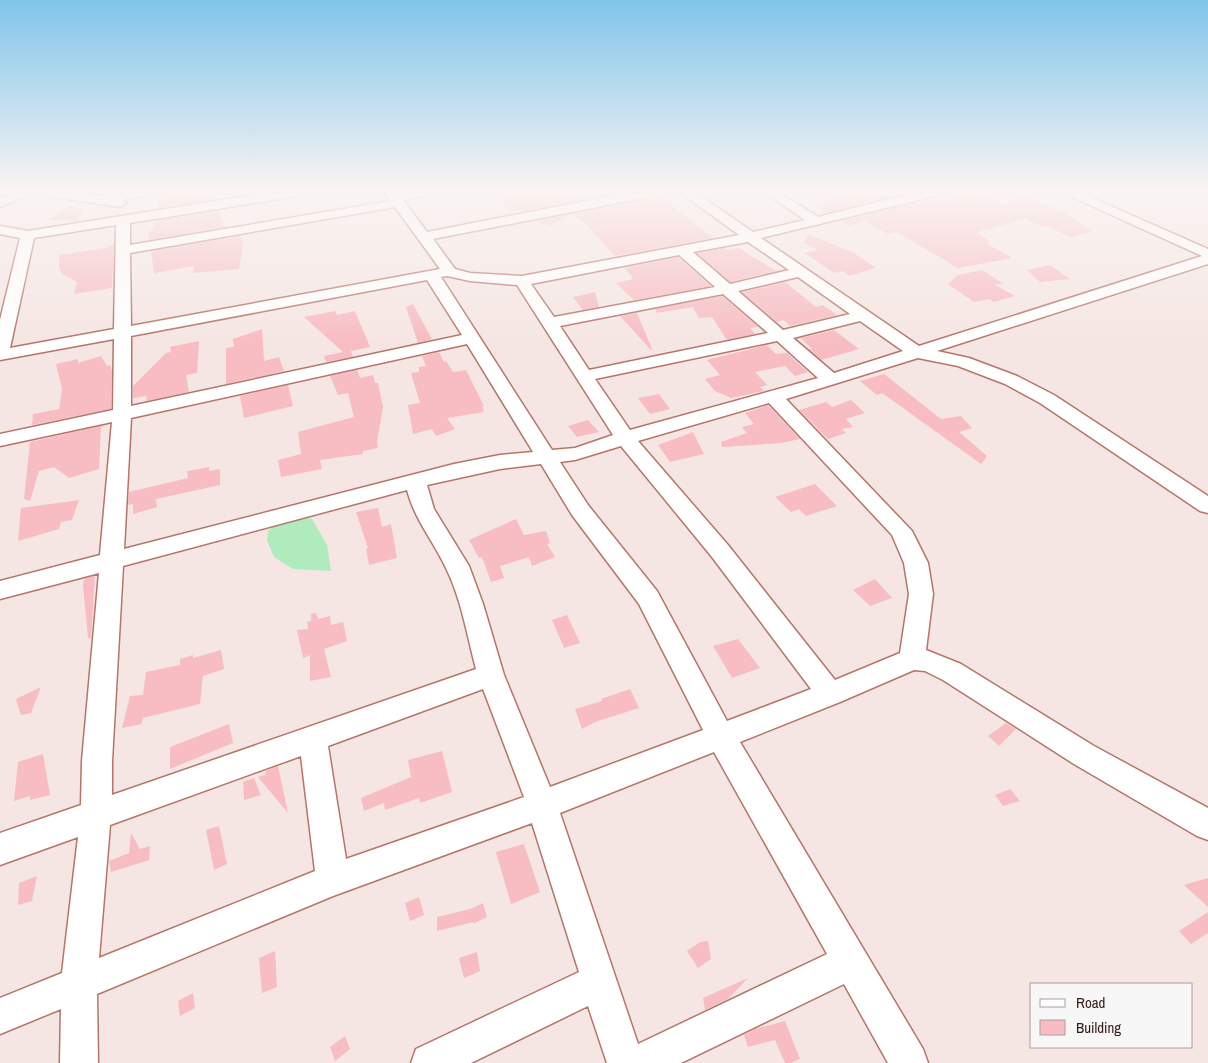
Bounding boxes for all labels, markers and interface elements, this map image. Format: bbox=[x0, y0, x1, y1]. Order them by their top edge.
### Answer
legend bbox=[1030, 983, 1193, 1048]
text: Road bbox=[1076, 992, 1105, 1013]
text: Building bbox=[1076, 1017, 1121, 1038]

